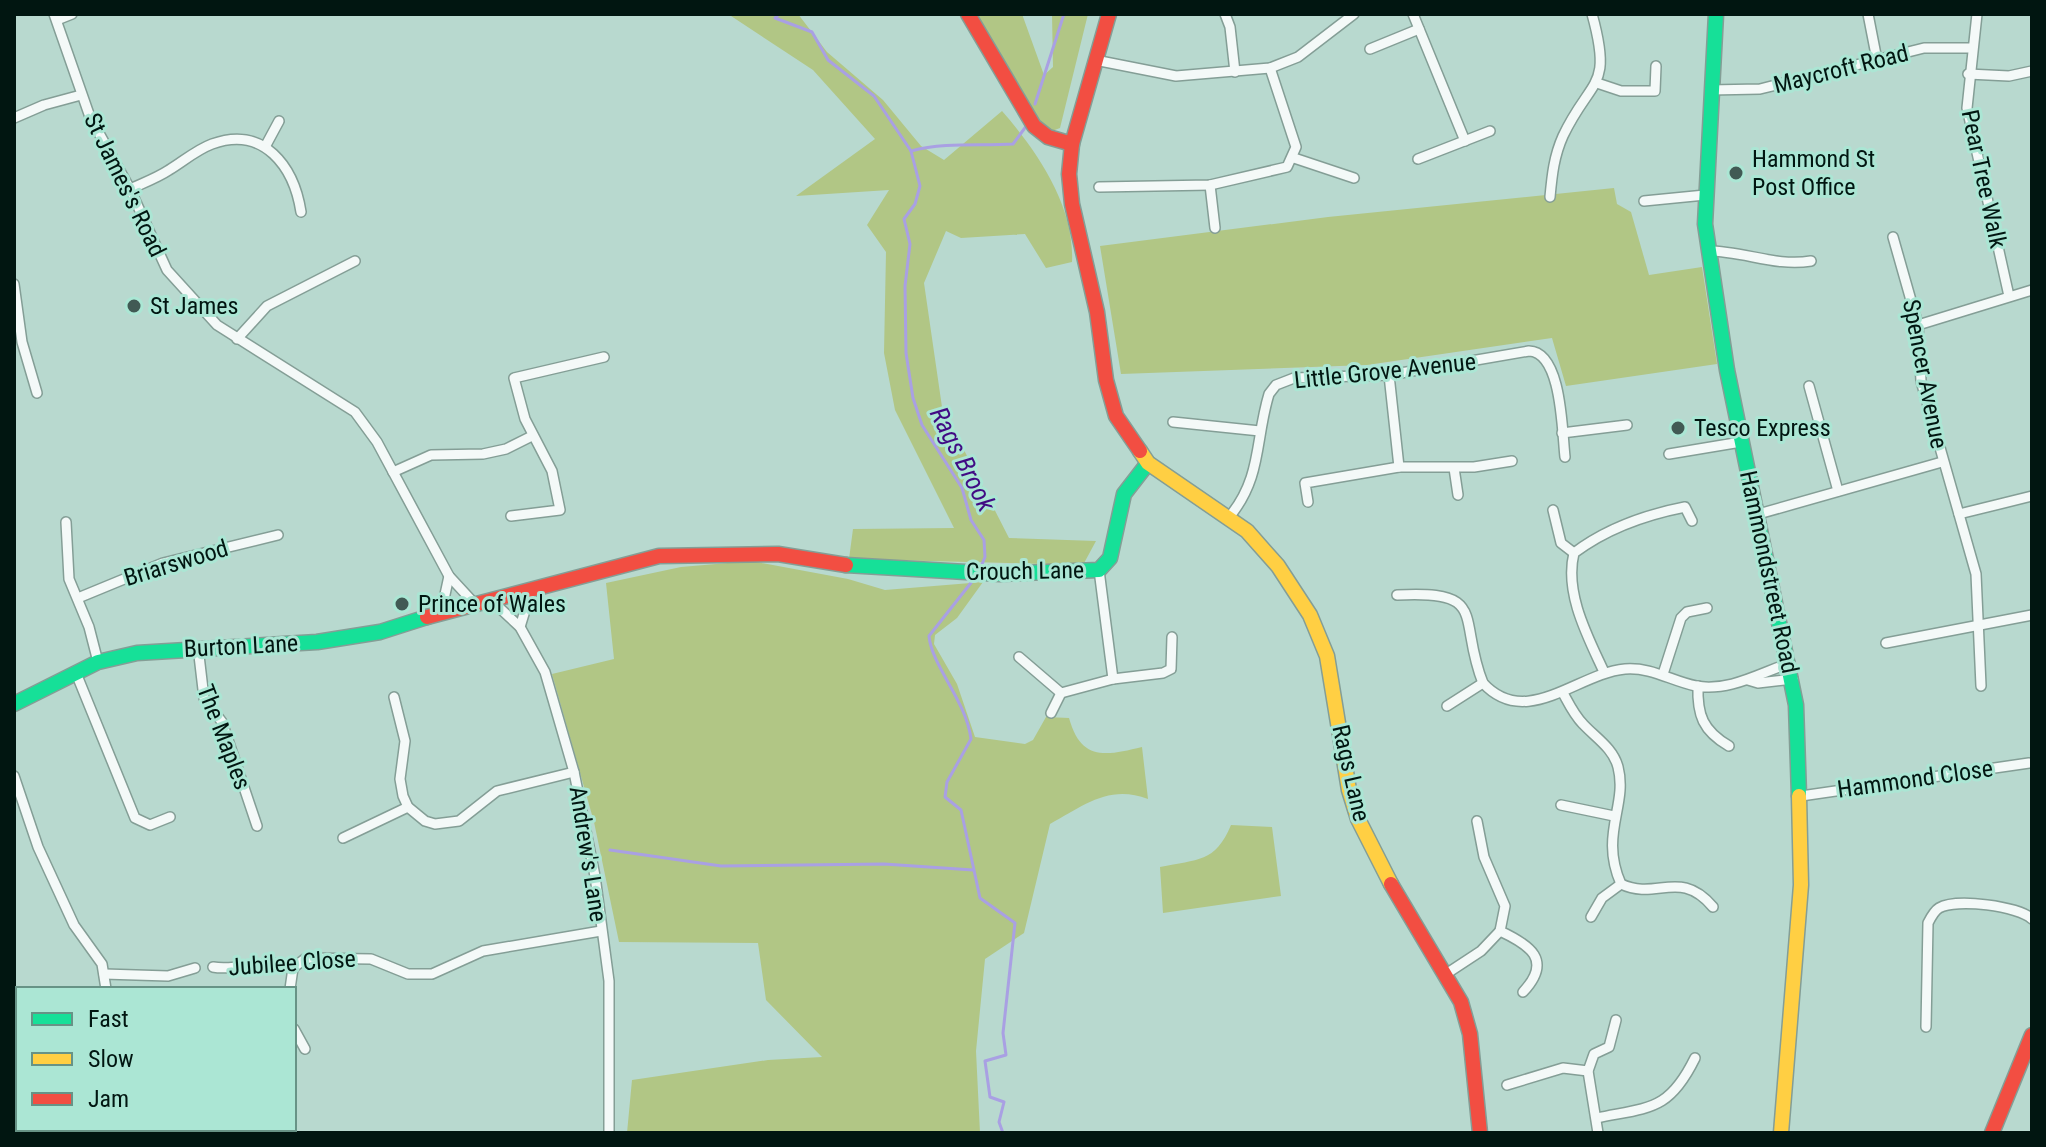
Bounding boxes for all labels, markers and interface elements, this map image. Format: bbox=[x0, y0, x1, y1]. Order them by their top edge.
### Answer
street label: Maycroft Road bbox=[1771, 39, 1911, 99]
street label: Pear Tree Walk bbox=[1956, 107, 2012, 251]
street label: St James's Road bbox=[78, 109, 172, 261]
place label: Hammond St Post Office bbox=[1752, 145, 1875, 201]
marker: Hammond St Post Office bbox=[1727, 164, 1745, 182]
place label: St James bbox=[150, 292, 238, 320]
marker: St James bbox=[125, 297, 143, 315]
street label: Spencer Avenue bbox=[1897, 297, 1953, 451]
street label: Little Grove Avenue bbox=[1293, 348, 1477, 394]
water label: Rags Brook bbox=[924, 402, 1002, 517]
place label: Tesco Express bbox=[1694, 414, 1831, 442]
marker: Tesco Express bbox=[1669, 419, 1687, 437]
street label: Hammondstreet Road bbox=[1734, 468, 1804, 676]
street label: Briarswood bbox=[121, 534, 231, 592]
street label: Crouch Lane bbox=[966, 556, 1084, 586]
place label: Prince of Wales bbox=[418, 590, 566, 618]
marker: Prince of Wales bbox=[393, 595, 411, 613]
street label: Burton Lane bbox=[183, 629, 299, 663]
street label: The Maples bbox=[191, 681, 257, 793]
street label: Rags Lane bbox=[1326, 722, 1376, 824]
street label: Hammond Close bbox=[1835, 754, 1995, 804]
street label: Andrew's Lane bbox=[563, 784, 613, 924]
street label: Jubilee Close bbox=[227, 945, 357, 981]
legend bbox=[16, 987, 296, 1131]
text: Fast bbox=[88, 1005, 129, 1033]
text: Slow bbox=[88, 1045, 134, 1073]
text: Jam bbox=[88, 1085, 129, 1113]

